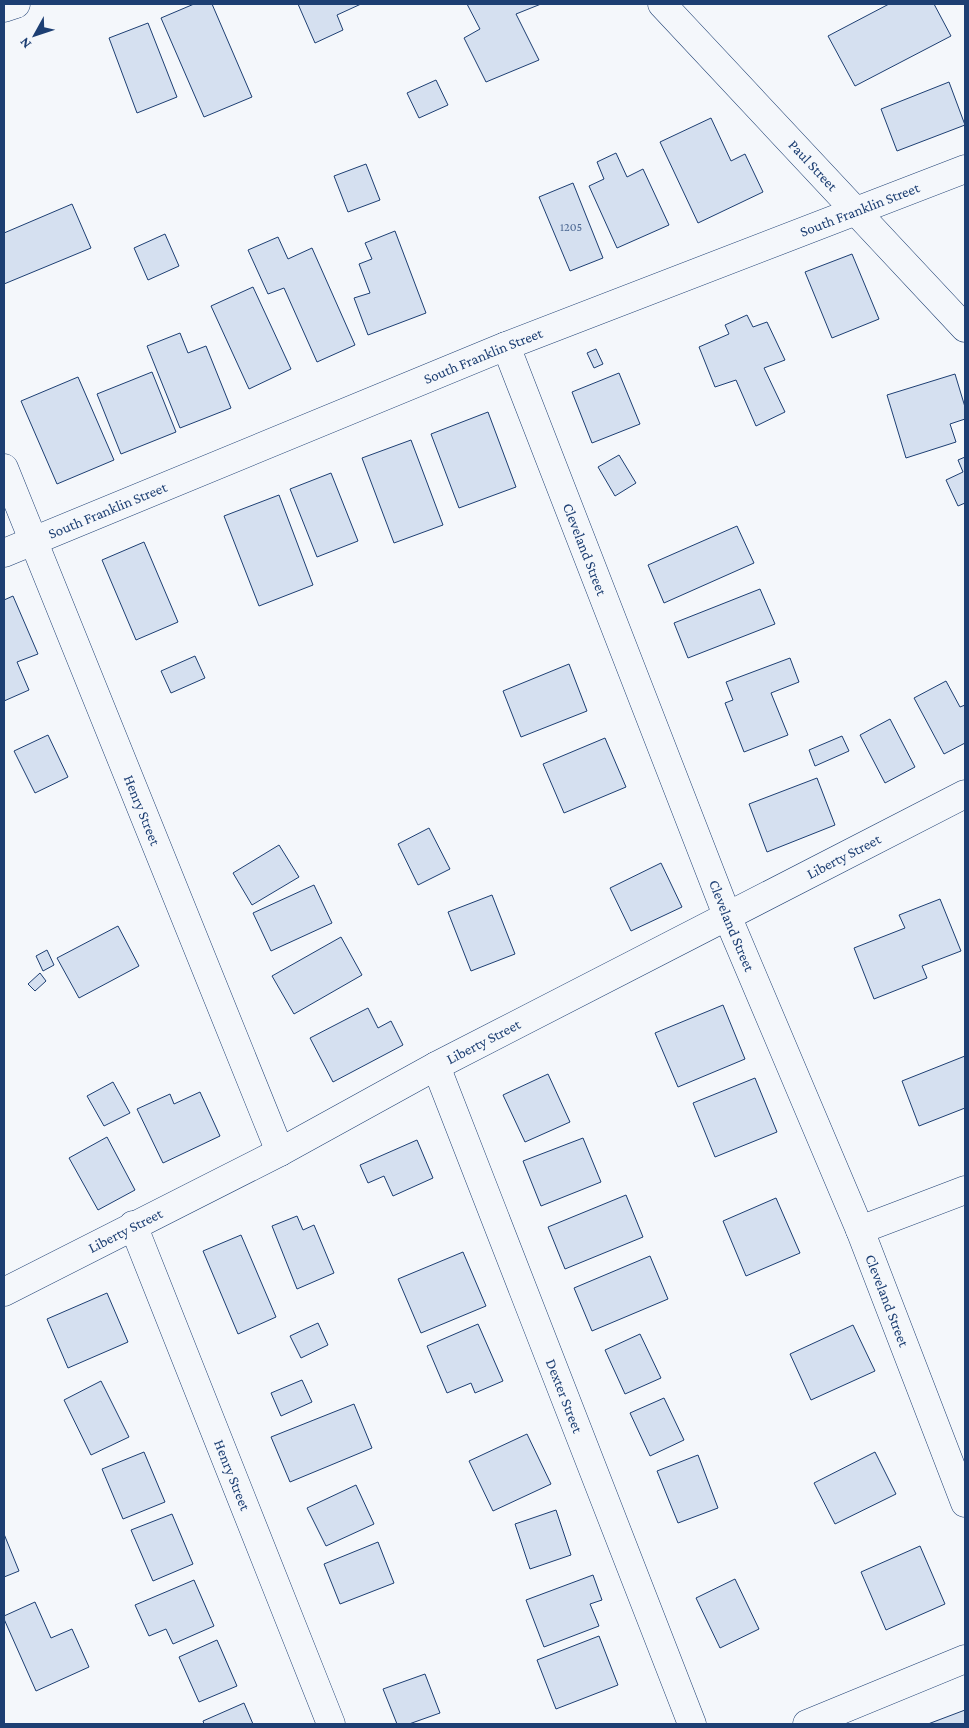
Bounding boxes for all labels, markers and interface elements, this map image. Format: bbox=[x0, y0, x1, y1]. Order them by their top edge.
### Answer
north arrow bbox=[10, 10, 60, 60]
text: N bbox=[16, 34, 34, 52]
street label: Paul Street bbox=[785, 137, 841, 195]
street label: South Franklin Street bbox=[798, 179, 923, 240]
house number: 1205 bbox=[560, 220, 582, 234]
street label: South Franklin Street bbox=[421, 324, 546, 387]
street label: South Franklin Street bbox=[46, 478, 170, 542]
street label: Cleveland Street bbox=[560, 501, 610, 599]
street label: Henry Street bbox=[121, 773, 164, 849]
street label: Liberty Street bbox=[804, 830, 884, 882]
street label: Cleveland Street bbox=[706, 877, 758, 975]
street label: Liberty Street bbox=[444, 1016, 524, 1067]
street label: Liberty Street bbox=[86, 1205, 166, 1256]
street label: Cleveland Street bbox=[862, 1252, 913, 1350]
street label: Dexter Street bbox=[543, 1357, 586, 1436]
street label: Henry Street bbox=[211, 1437, 254, 1514]

